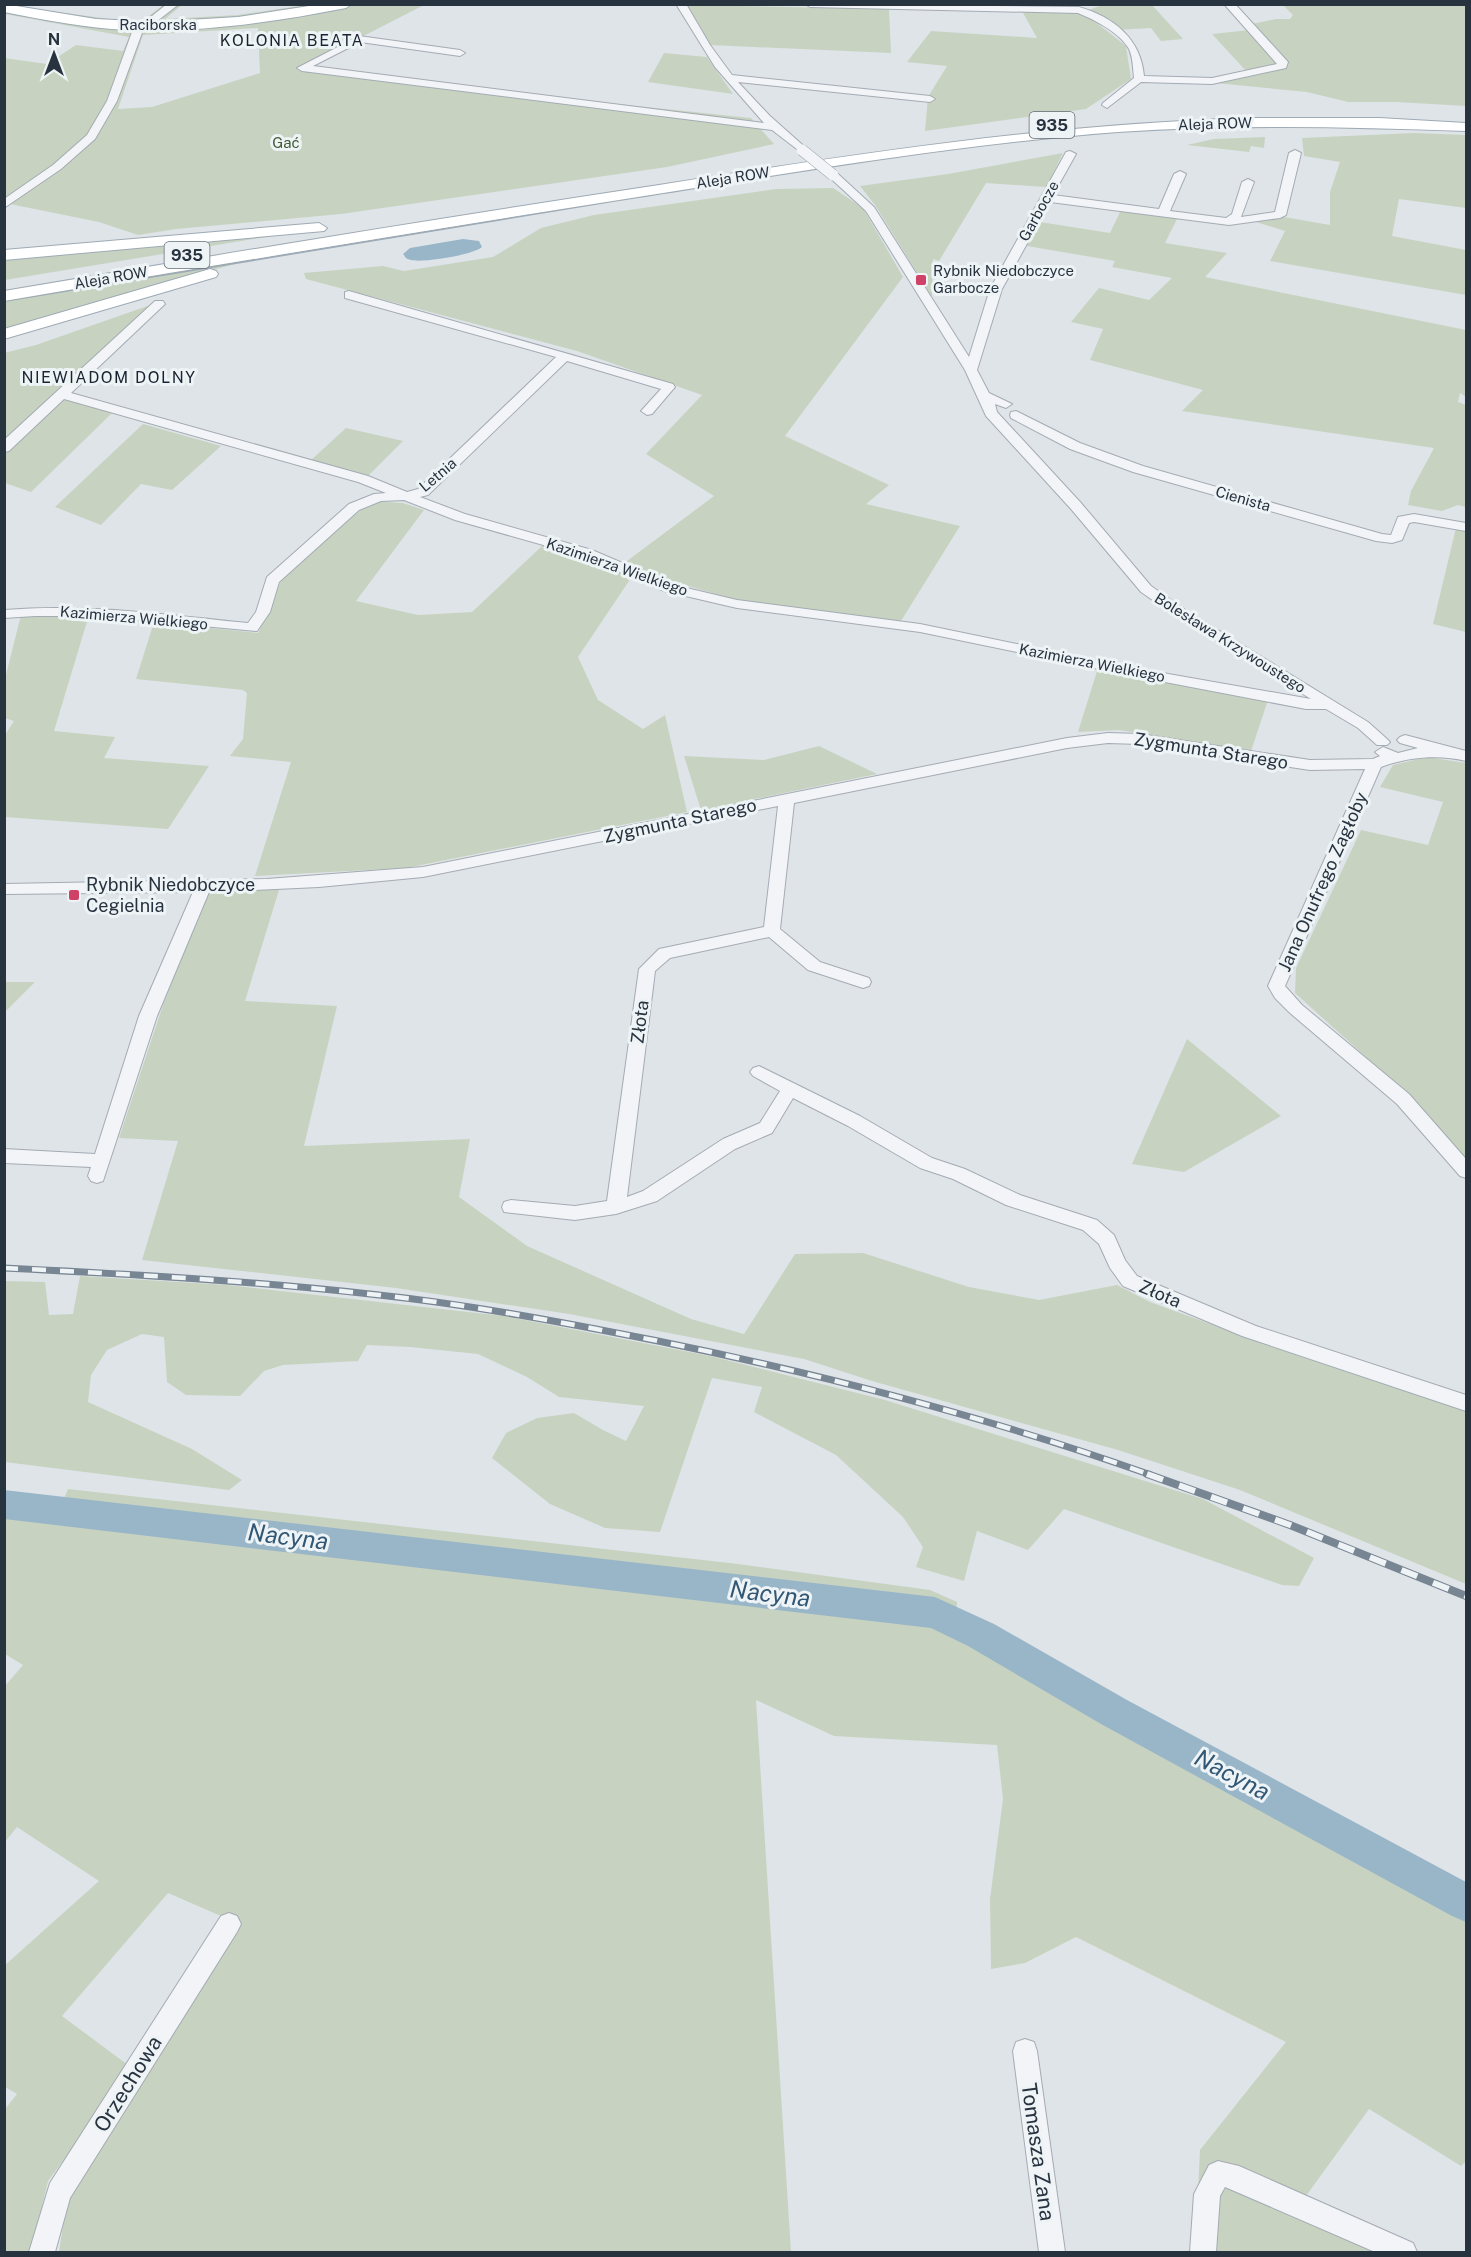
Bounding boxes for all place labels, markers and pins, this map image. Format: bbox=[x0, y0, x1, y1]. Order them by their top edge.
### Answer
place label: Rybnik Niedobczyce Garbocze bbox=[933, 262, 1074, 296]
marker: Rybnik Niedobczyce Garbocze bbox=[914, 273, 928, 287]
place label: Rybnik Niedobczyce Cegielnia bbox=[86, 874, 255, 916]
marker: Rybnik Niedobczyce Cegielnia bbox=[67, 888, 81, 902]

